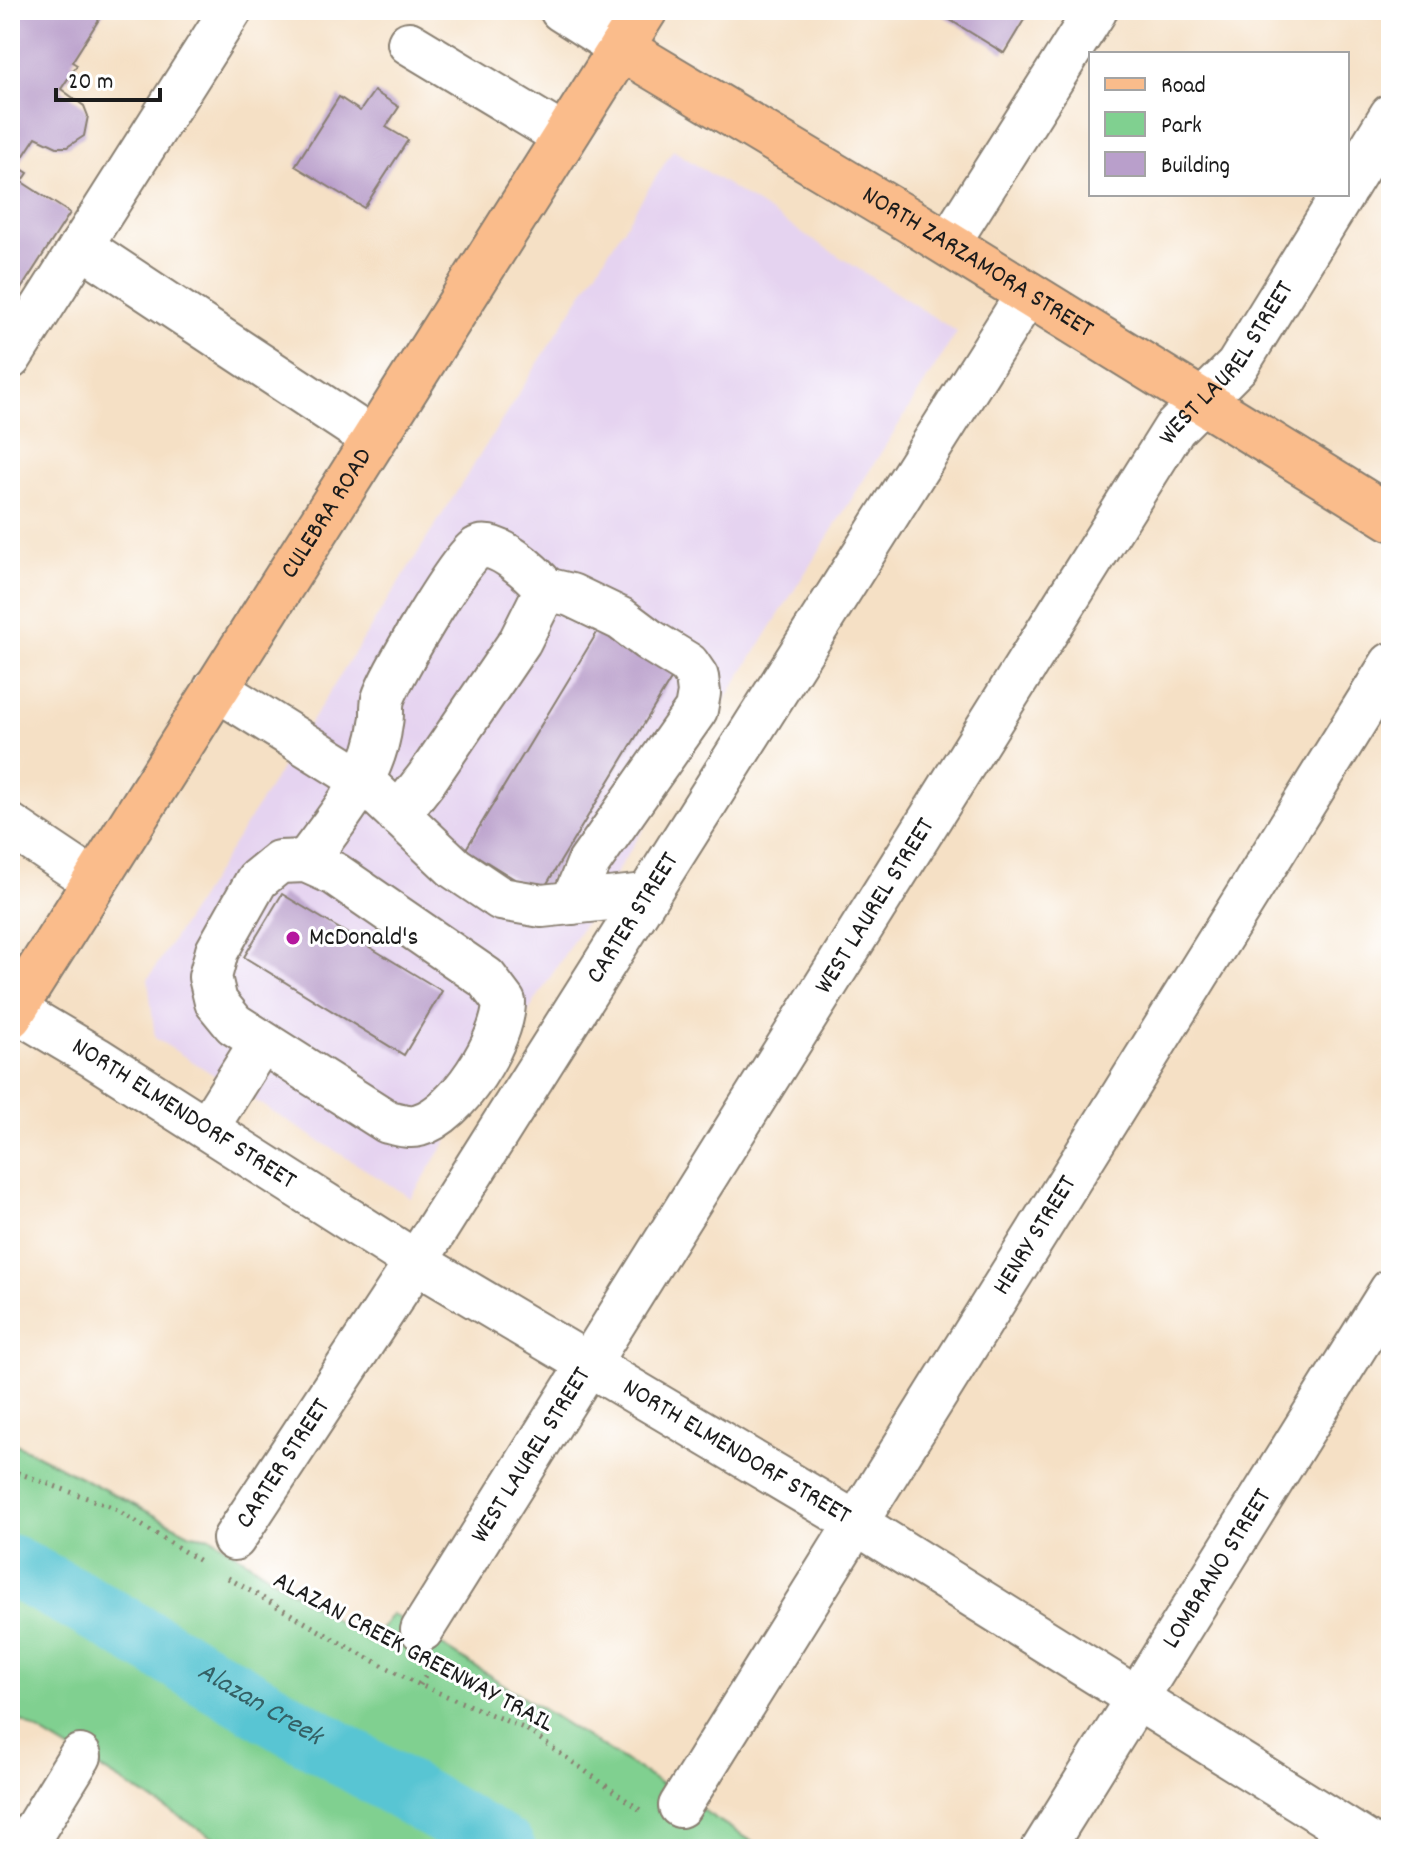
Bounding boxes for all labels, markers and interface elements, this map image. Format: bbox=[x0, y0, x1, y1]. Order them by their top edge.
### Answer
scale bar bbox=[56, 52, 160, 102]
legend bbox=[1089, 52, 1349, 196]
text: 20 m bbox=[68, 66, 114, 100]
text: Road bbox=[1161, 70, 1206, 104]
text: Park bbox=[1161, 110, 1202, 144]
text: Building bbox=[1161, 150, 1230, 184]
street label: NORTH ZARZAMORA STREET bbox=[855, 177, 1101, 348]
street label: WEST LAUREL STREET bbox=[1150, 273, 1304, 452]
street label: CULEBRA ROAD bbox=[272, 441, 382, 586]
street label: WEST LAUREL STREET bbox=[806, 810, 945, 1001]
street label: CARTER STREET bbox=[578, 845, 689, 991]
place label: McDonald's bbox=[309, 920, 418, 957]
marker: McDonald's bbox=[284, 929, 302, 947]
street label: NORTH ELMENDORF STREET bbox=[64, 1029, 304, 1200]
street label: HENRY STREET bbox=[984, 1168, 1087, 1302]
street label: WEST LAUREL STREET bbox=[462, 1360, 601, 1551]
street label: NORTH ELMENDORF STREET bbox=[615, 1370, 858, 1535]
street label: CARTER STREET bbox=[227, 1391, 340, 1536]
street label: LOMBRANO STREET bbox=[1154, 1481, 1282, 1656]
street label: ALAZAN CREEK GREENWAY TRAIL bbox=[266, 1563, 560, 1743]
water label: Alazan Creek bbox=[189, 1654, 331, 1759]

